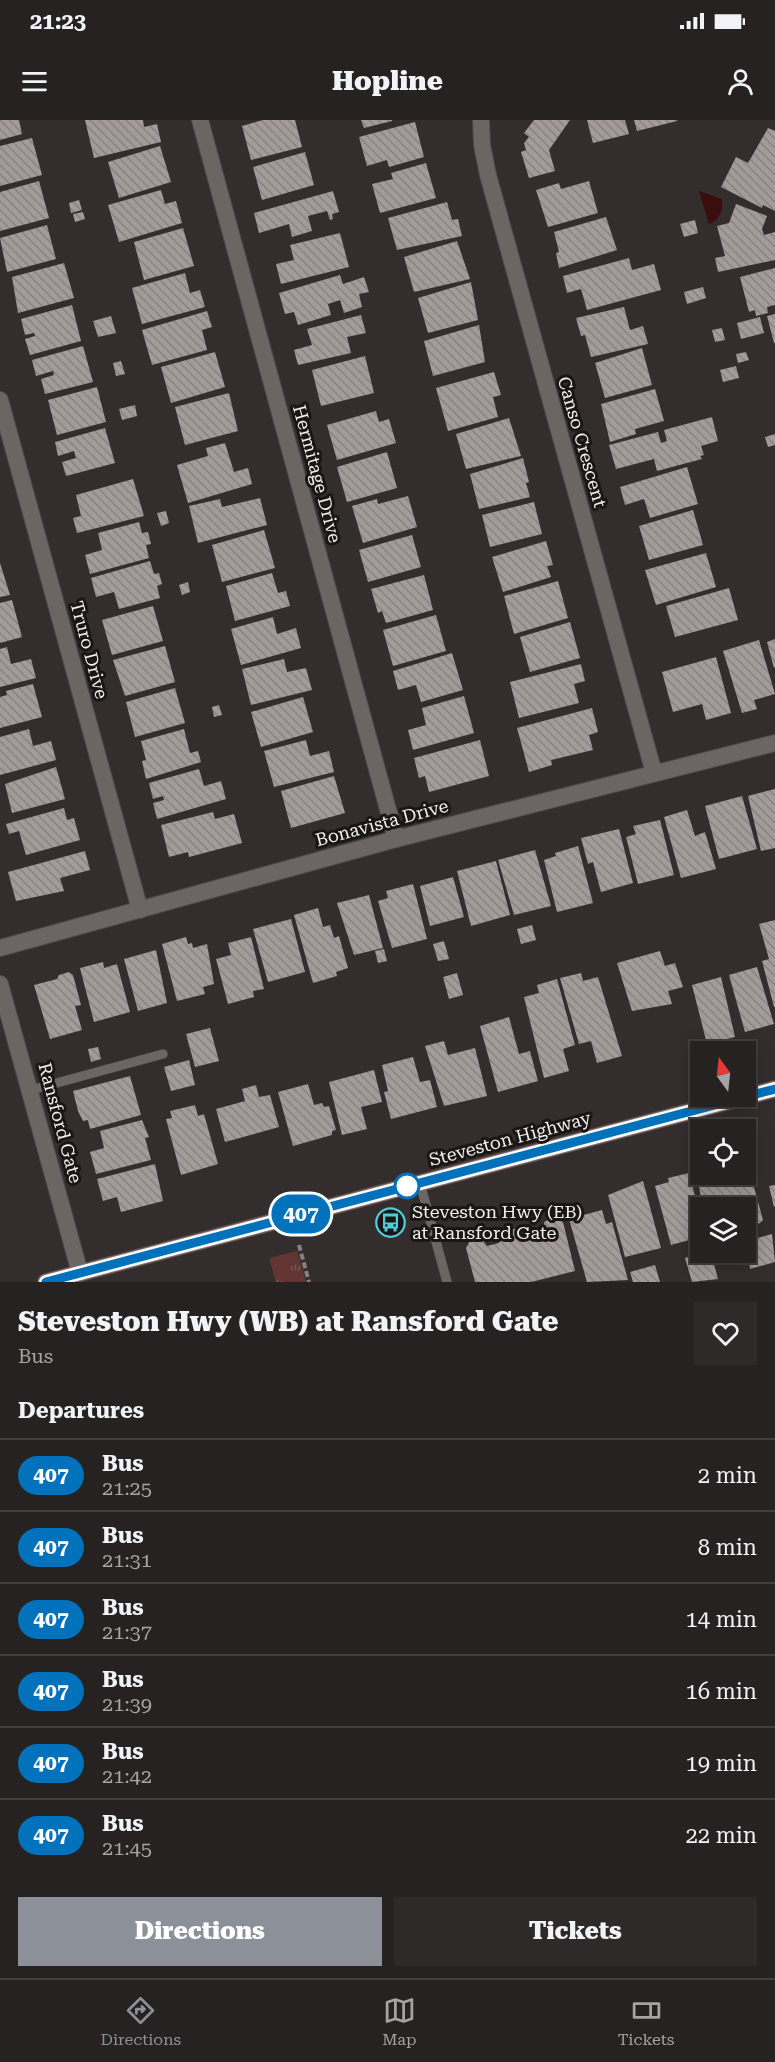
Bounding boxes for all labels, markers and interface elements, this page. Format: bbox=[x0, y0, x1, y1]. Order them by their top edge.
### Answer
text: 21:23 bbox=[30, 9, 86, 34]
icon: menu bbox=[18, 65, 51, 98]
text: Hopline bbox=[332, 65, 443, 97]
icon: person bbox=[724, 65, 757, 98]
street label: Canso Crescent bbox=[554, 374, 611, 510]
street label: Hermitage Drive bbox=[289, 403, 346, 545]
street label: Truro Drive bbox=[66, 599, 113, 701]
street label: Bonavista Drive bbox=[313, 795, 451, 850]
north arrow bbox=[690, 1041, 756, 1107]
map controls bbox=[690, 1041, 756, 1263]
street label: Ransford Gate bbox=[34, 1060, 87, 1185]
street label: Steveston Highway bbox=[427, 1107, 593, 1170]
button: locate bbox=[690, 1119, 756, 1185]
unlabelled marker bbox=[394, 1173, 420, 1199]
line badge: 407 bbox=[266, 1194, 336, 1234]
button: layers bbox=[690, 1197, 756, 1263]
place label: Steveston Hwy (EB) at Ransford Gate bbox=[412, 1201, 582, 1243]
text: 407 bbox=[283, 1202, 319, 1226]
bus stop icon: Steveston Hwy (EB) at Ransford Gate bbox=[375, 1206, 407, 1238]
button: heart bbox=[694, 1302, 757, 1365]
text: Steveston Hwy (WB) at Ransford Gate bbox=[18, 1305, 559, 1338]
text: Bus bbox=[18, 1344, 53, 1368]
text: Departures bbox=[18, 1398, 144, 1423]
text: Bus bbox=[102, 1451, 144, 1476]
text: 407 bbox=[33, 1463, 69, 1487]
text: 2 min bbox=[698, 1463, 757, 1488]
text: 21:25 bbox=[102, 1476, 152, 1500]
text: Bus bbox=[102, 1523, 144, 1548]
text: 407 bbox=[33, 1535, 69, 1559]
text: 8 min bbox=[698, 1535, 757, 1560]
text: 21:31 bbox=[102, 1548, 152, 1572]
text: Bus bbox=[102, 1595, 144, 1620]
text: 407 bbox=[33, 1607, 69, 1631]
text: 14 min bbox=[686, 1607, 757, 1632]
text: 21:37 bbox=[102, 1620, 152, 1644]
text: Bus bbox=[102, 1667, 144, 1692]
text: 407 bbox=[33, 1679, 69, 1703]
text: 16 min bbox=[686, 1679, 757, 1704]
text: 21:39 bbox=[102, 1692, 152, 1716]
text: Bus bbox=[102, 1739, 144, 1764]
text: 407 bbox=[33, 1751, 69, 1775]
text: 19 min bbox=[686, 1751, 757, 1776]
text: 21:42 bbox=[102, 1764, 152, 1788]
text: Bus bbox=[102, 1811, 144, 1836]
text: 407 bbox=[33, 1823, 69, 1847]
text: 22 min bbox=[686, 1823, 757, 1848]
text: 21:45 bbox=[102, 1836, 152, 1860]
button: Directions bbox=[18, 1897, 382, 1966]
button: Tickets bbox=[394, 1897, 757, 1966]
tab: Directions bbox=[101, 1994, 181, 2049]
tab: Map bbox=[382, 1994, 416, 2049]
tab: Tickets bbox=[618, 1994, 674, 2049]

